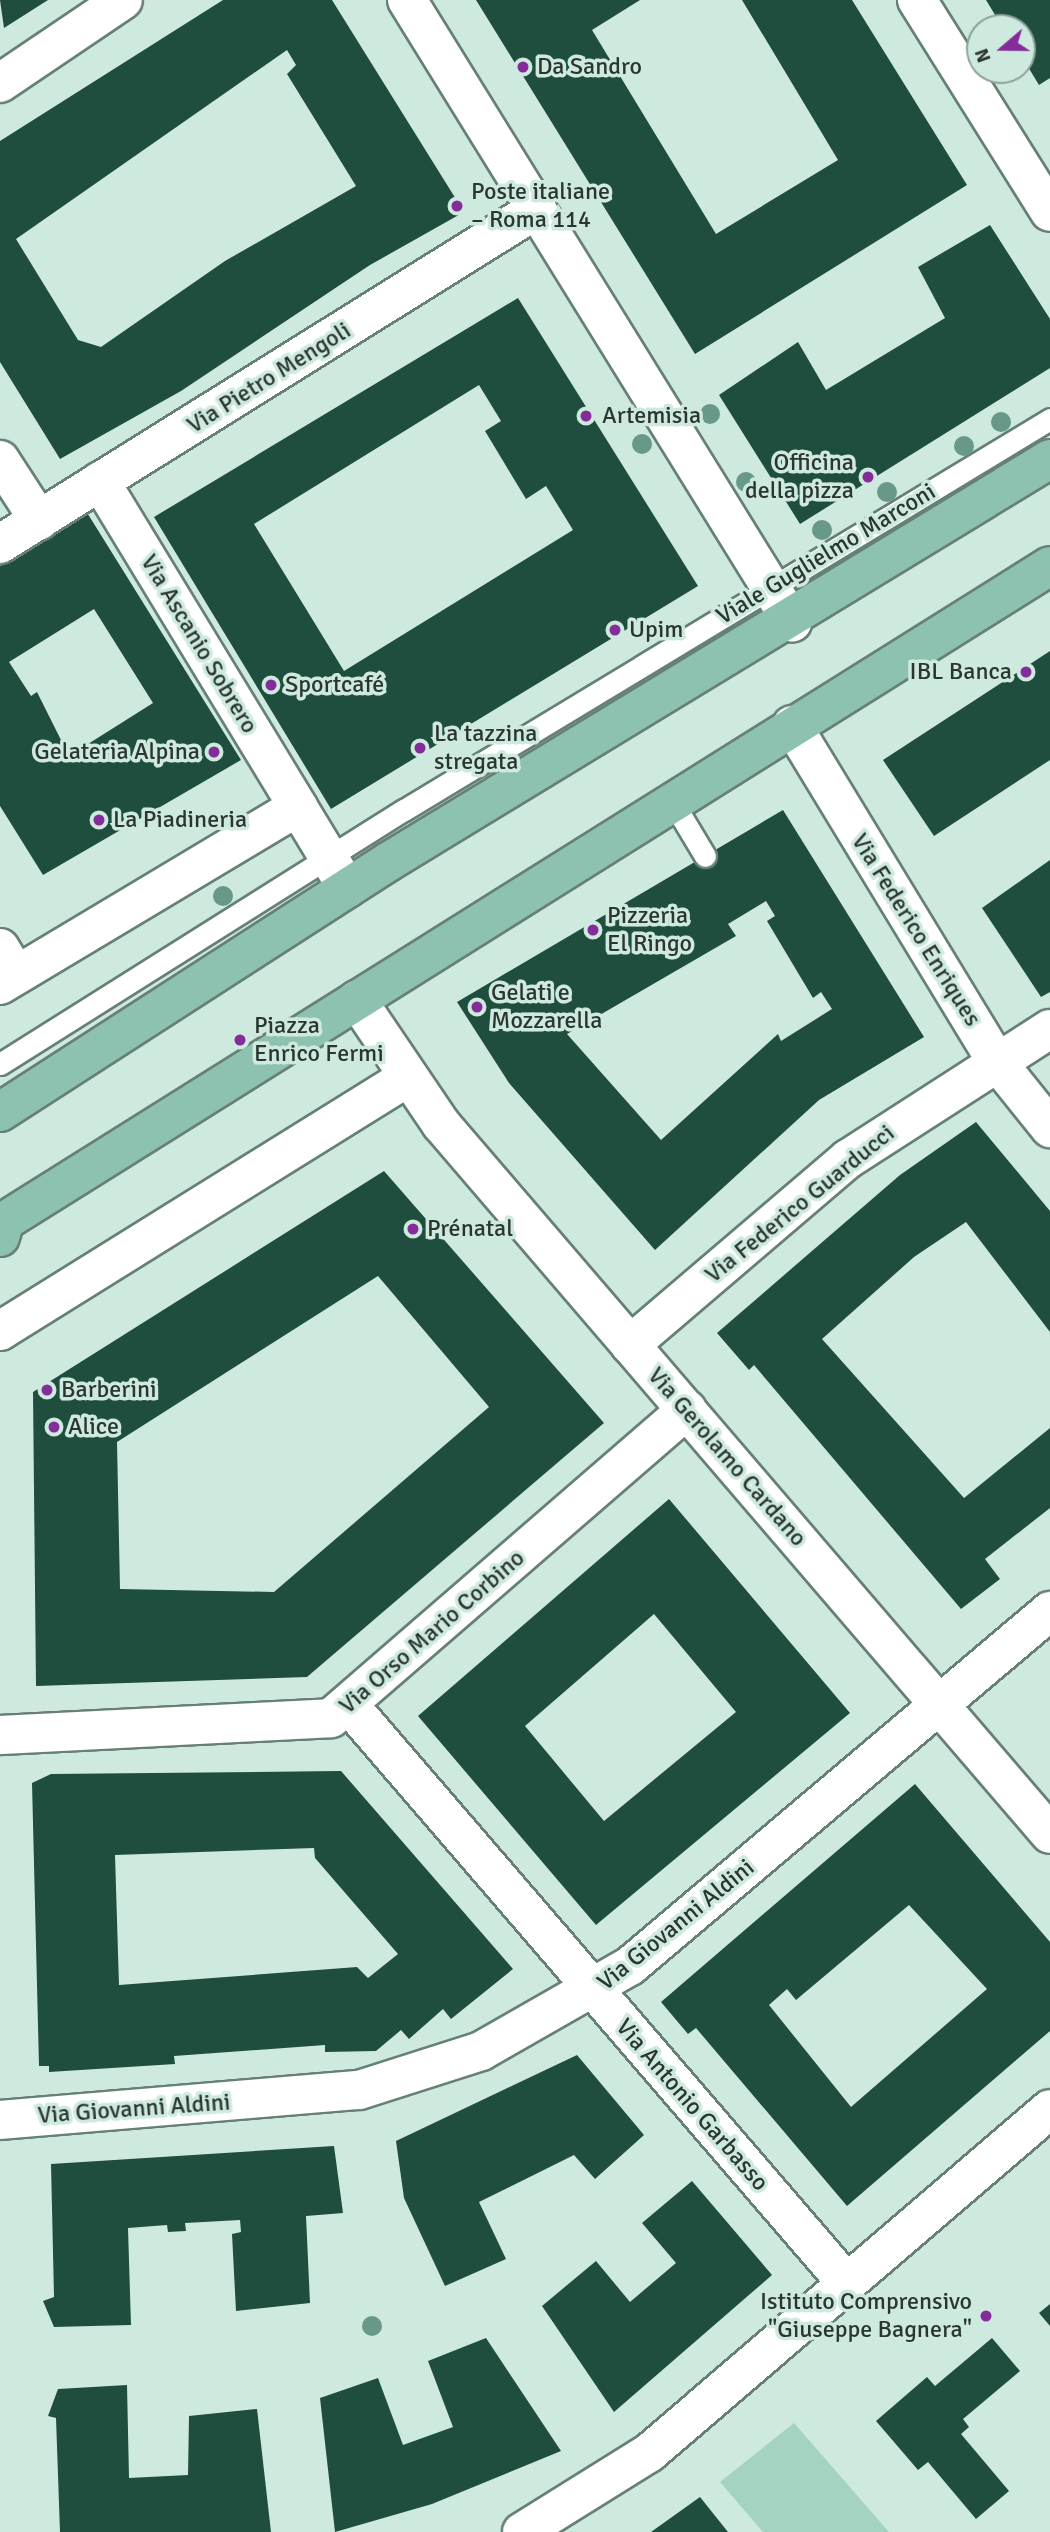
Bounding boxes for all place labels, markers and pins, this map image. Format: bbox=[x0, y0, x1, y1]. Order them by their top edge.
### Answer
place label: Da Sandro bbox=[537, 53, 642, 81]
marker: Da Sandro bbox=[515, 59, 531, 75]
place label: Poste italiane – Roma 114 bbox=[471, 178, 610, 234]
marker: Poste italiane – Roma 114 bbox=[449, 198, 465, 214]
place label: Artemisia bbox=[602, 402, 701, 430]
marker: Artemisia bbox=[576, 406, 596, 426]
place label: Officina della pizza bbox=[745, 449, 854, 505]
marker: Officina della pizza bbox=[860, 469, 876, 485]
place label: Upim bbox=[629, 616, 683, 644]
marker: Upim bbox=[607, 622, 623, 638]
place label: IBL Banca bbox=[910, 658, 1012, 686]
marker: IBL Banca bbox=[1018, 664, 1034, 680]
place label: Sportcafé bbox=[285, 671, 384, 699]
marker: Sportcafé bbox=[263, 677, 279, 693]
place label: La tazzina stregata bbox=[434, 720, 537, 776]
place label: Gelateria Alpina bbox=[34, 738, 200, 766]
marker: La tazzina stregata bbox=[412, 740, 428, 756]
marker: Gelateria Alpina bbox=[206, 744, 222, 760]
place label: La Piadineria bbox=[113, 806, 247, 834]
marker: La Piadineria bbox=[91, 812, 107, 828]
place label: Pizzeria El Ringo bbox=[607, 902, 692, 958]
marker: Pizzeria El Ringo bbox=[585, 922, 601, 938]
place label: Gelati e Mozzarella bbox=[491, 979, 603, 1035]
marker: Gelati e Mozzarella bbox=[469, 999, 485, 1015]
place label: Piazza Enrico Fermi bbox=[254, 1012, 384, 1068]
marker: Piazza Enrico Fermi bbox=[232, 1032, 248, 1048]
place label: Prénatal bbox=[427, 1215, 513, 1243]
marker: Prénatal bbox=[405, 1221, 421, 1237]
place label: Barberini bbox=[61, 1376, 157, 1404]
marker: Barberini bbox=[39, 1382, 55, 1398]
place label: Alice bbox=[68, 1413, 119, 1441]
marker: Alice bbox=[46, 1419, 62, 1435]
place label: Istituto Comprensivo "Giuseppe Bagnera" bbox=[760, 2288, 972, 2344]
marker: Istituto Comprensivo "Giuseppe Bagnera" bbox=[978, 2308, 994, 2324]

